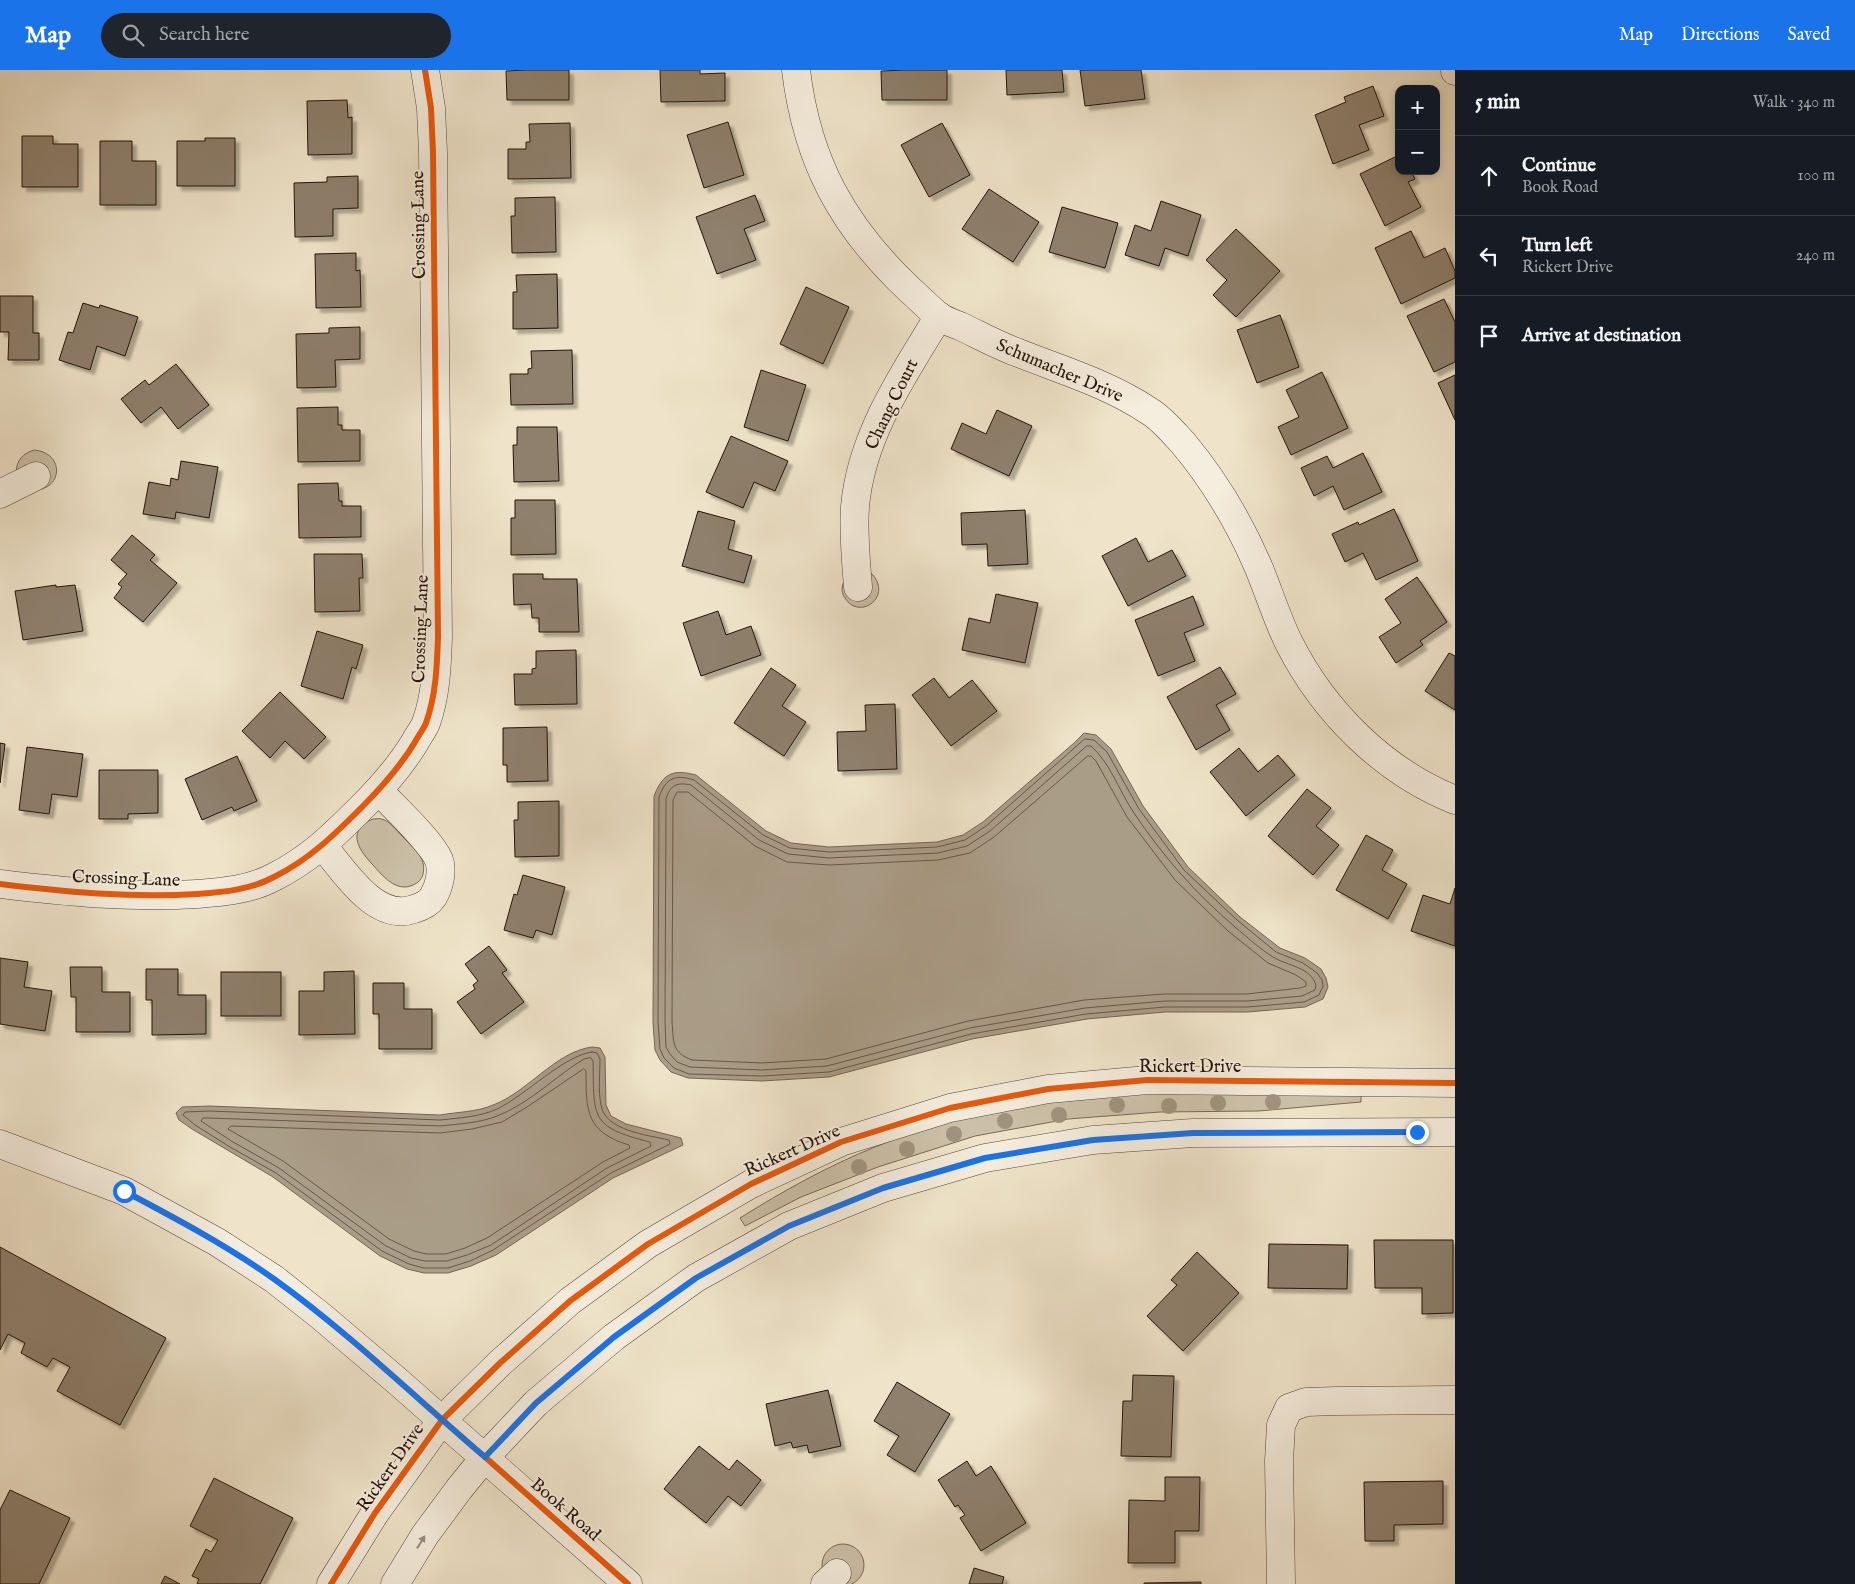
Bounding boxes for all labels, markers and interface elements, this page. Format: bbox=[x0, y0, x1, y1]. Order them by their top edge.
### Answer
search box bbox=[101, 13, 451, 58]
text: Map bbox=[25, 20, 71, 51]
icon: search bbox=[119, 21, 147, 49]
text: Search here bbox=[159, 23, 250, 47]
text: Map bbox=[1619, 24, 1653, 47]
text: Directions bbox=[1681, 24, 1759, 47]
text: Saved bbox=[1787, 24, 1830, 47]
map controls bbox=[1395, 85, 1440, 175]
button: + bbox=[1395, 85, 1440, 130]
text: 5 min bbox=[1475, 89, 1520, 116]
text: Walk · 340 m bbox=[1753, 93, 1835, 113]
button: − bbox=[1395, 130, 1440, 175]
text: Continue bbox=[1522, 154, 1596, 178]
icon: ahead bbox=[1475, 162, 1503, 190]
text: 100 m bbox=[1798, 166, 1835, 186]
street label: Crossing Lane bbox=[407, 171, 432, 279]
text: Book Road bbox=[1522, 178, 1598, 198]
text: Turn left bbox=[1522, 234, 1593, 258]
icon: left bbox=[1475, 242, 1503, 270]
text: 240 m bbox=[1796, 246, 1835, 266]
text: Rickert Drive bbox=[1522, 258, 1613, 278]
icon: arrive bbox=[1475, 322, 1503, 350]
text: Arrive at destination bbox=[1522, 324, 1681, 348]
street label: Schumacher Drive bbox=[993, 334, 1126, 408]
street label: Chang Court bbox=[861, 356, 924, 454]
street label: Crossing Lane bbox=[408, 575, 435, 684]
street label: Crossing Lane bbox=[71, 866, 180, 893]
street label: Rickert Drive bbox=[1139, 1056, 1241, 1079]
street label: Rickert Drive bbox=[741, 1120, 844, 1183]
route end bbox=[1406, 1121, 1429, 1144]
route start bbox=[113, 1180, 136, 1203]
street label: Rickert Drive bbox=[352, 1419, 430, 1516]
street label: Book Road bbox=[525, 1473, 605, 1547]
one-way arrow bbox=[416, 1536, 426, 1549]

